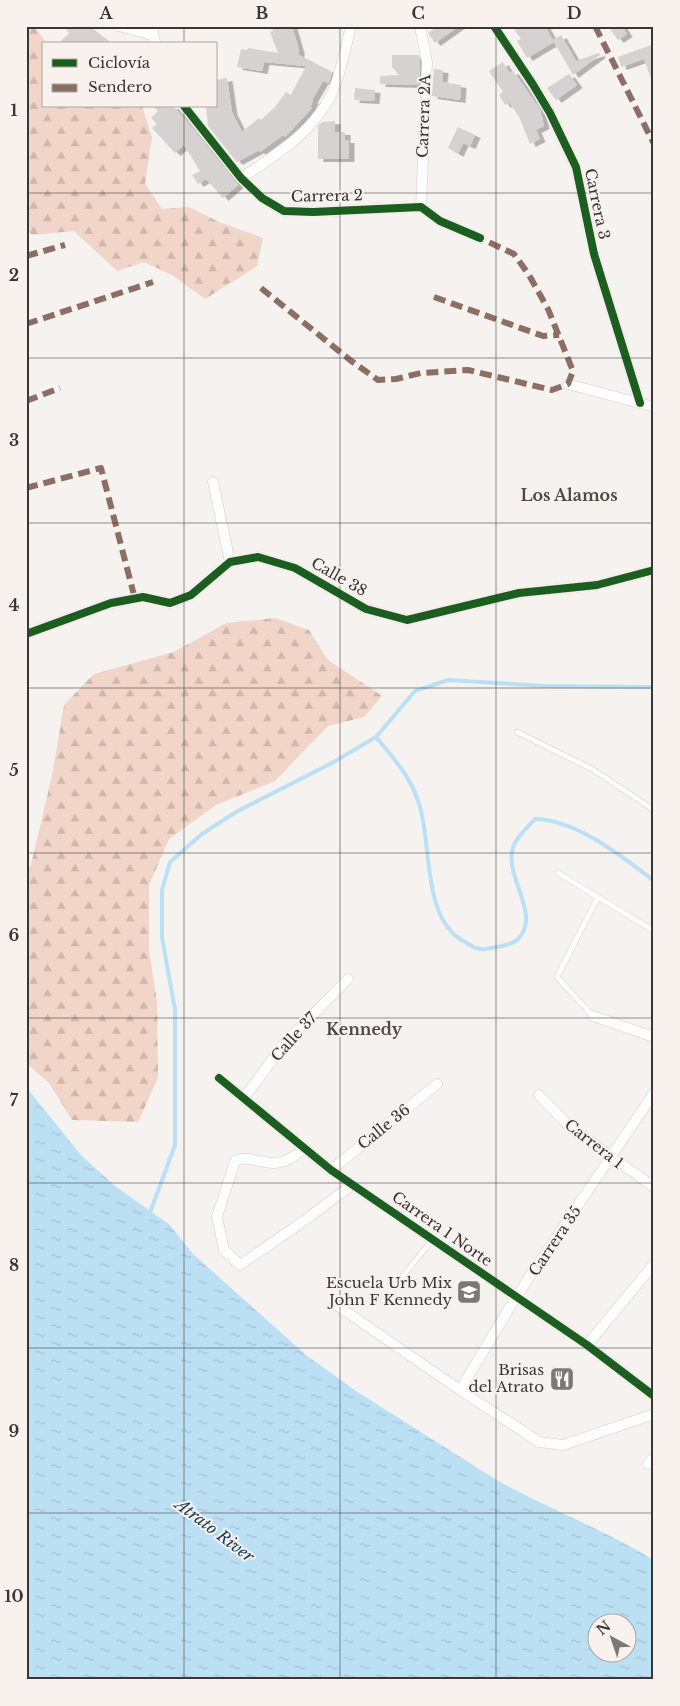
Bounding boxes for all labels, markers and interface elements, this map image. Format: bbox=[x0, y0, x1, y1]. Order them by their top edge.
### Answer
text: A bbox=[99, 3, 114, 23]
text: B bbox=[256, 3, 269, 23]
text: C bbox=[411, 3, 425, 23]
text: D bbox=[567, 3, 581, 23]
legend bbox=[42, 42, 218, 108]
text: Ciclovía bbox=[88, 53, 151, 72]
street label: Carrera 2A bbox=[413, 74, 434, 158]
text: Sendero bbox=[88, 77, 152, 96]
text: 1 bbox=[11, 100, 18, 120]
street label: Carrera 3 bbox=[581, 167, 614, 241]
street label: Carrera 2 bbox=[291, 185, 363, 206]
text: 2 bbox=[9, 265, 19, 285]
text: 3 bbox=[9, 430, 19, 450]
district label: Los Alamos bbox=[520, 485, 618, 505]
street label: Calle 38 bbox=[308, 553, 371, 600]
text: 4 bbox=[9, 595, 19, 615]
text: 5 bbox=[9, 760, 19, 780]
text: 6 bbox=[9, 925, 20, 945]
street label: Calle 37 bbox=[267, 1008, 321, 1065]
district label: Kennedy bbox=[326, 1019, 403, 1039]
text: 7 bbox=[10, 1090, 19, 1110]
street label: Calle 36 bbox=[354, 1100, 414, 1153]
street label: Carrera 1 bbox=[561, 1115, 627, 1172]
street label: Carrera 1 Norte bbox=[389, 1187, 496, 1270]
street label: Carrera 35 bbox=[524, 1202, 585, 1279]
text: 8 bbox=[9, 1255, 19, 1275]
place label: Escuela Urb Mix John F Kennedy bbox=[326, 1273, 452, 1309]
school or university icon: Escuela Urb Mix John F Kennedy bbox=[456, 1279, 482, 1305]
place label: Brisas del Atrato bbox=[469, 1360, 544, 1396]
restaurant icon: Brisas del Atrato bbox=[549, 1366, 575, 1392]
text: 9 bbox=[9, 1421, 20, 1441]
water label: Atrato River bbox=[170, 1493, 259, 1566]
text: 10 bbox=[4, 1586, 24, 1606]
north arrow bbox=[588, 1614, 638, 1664]
text: N bbox=[593, 1617, 614, 1639]

